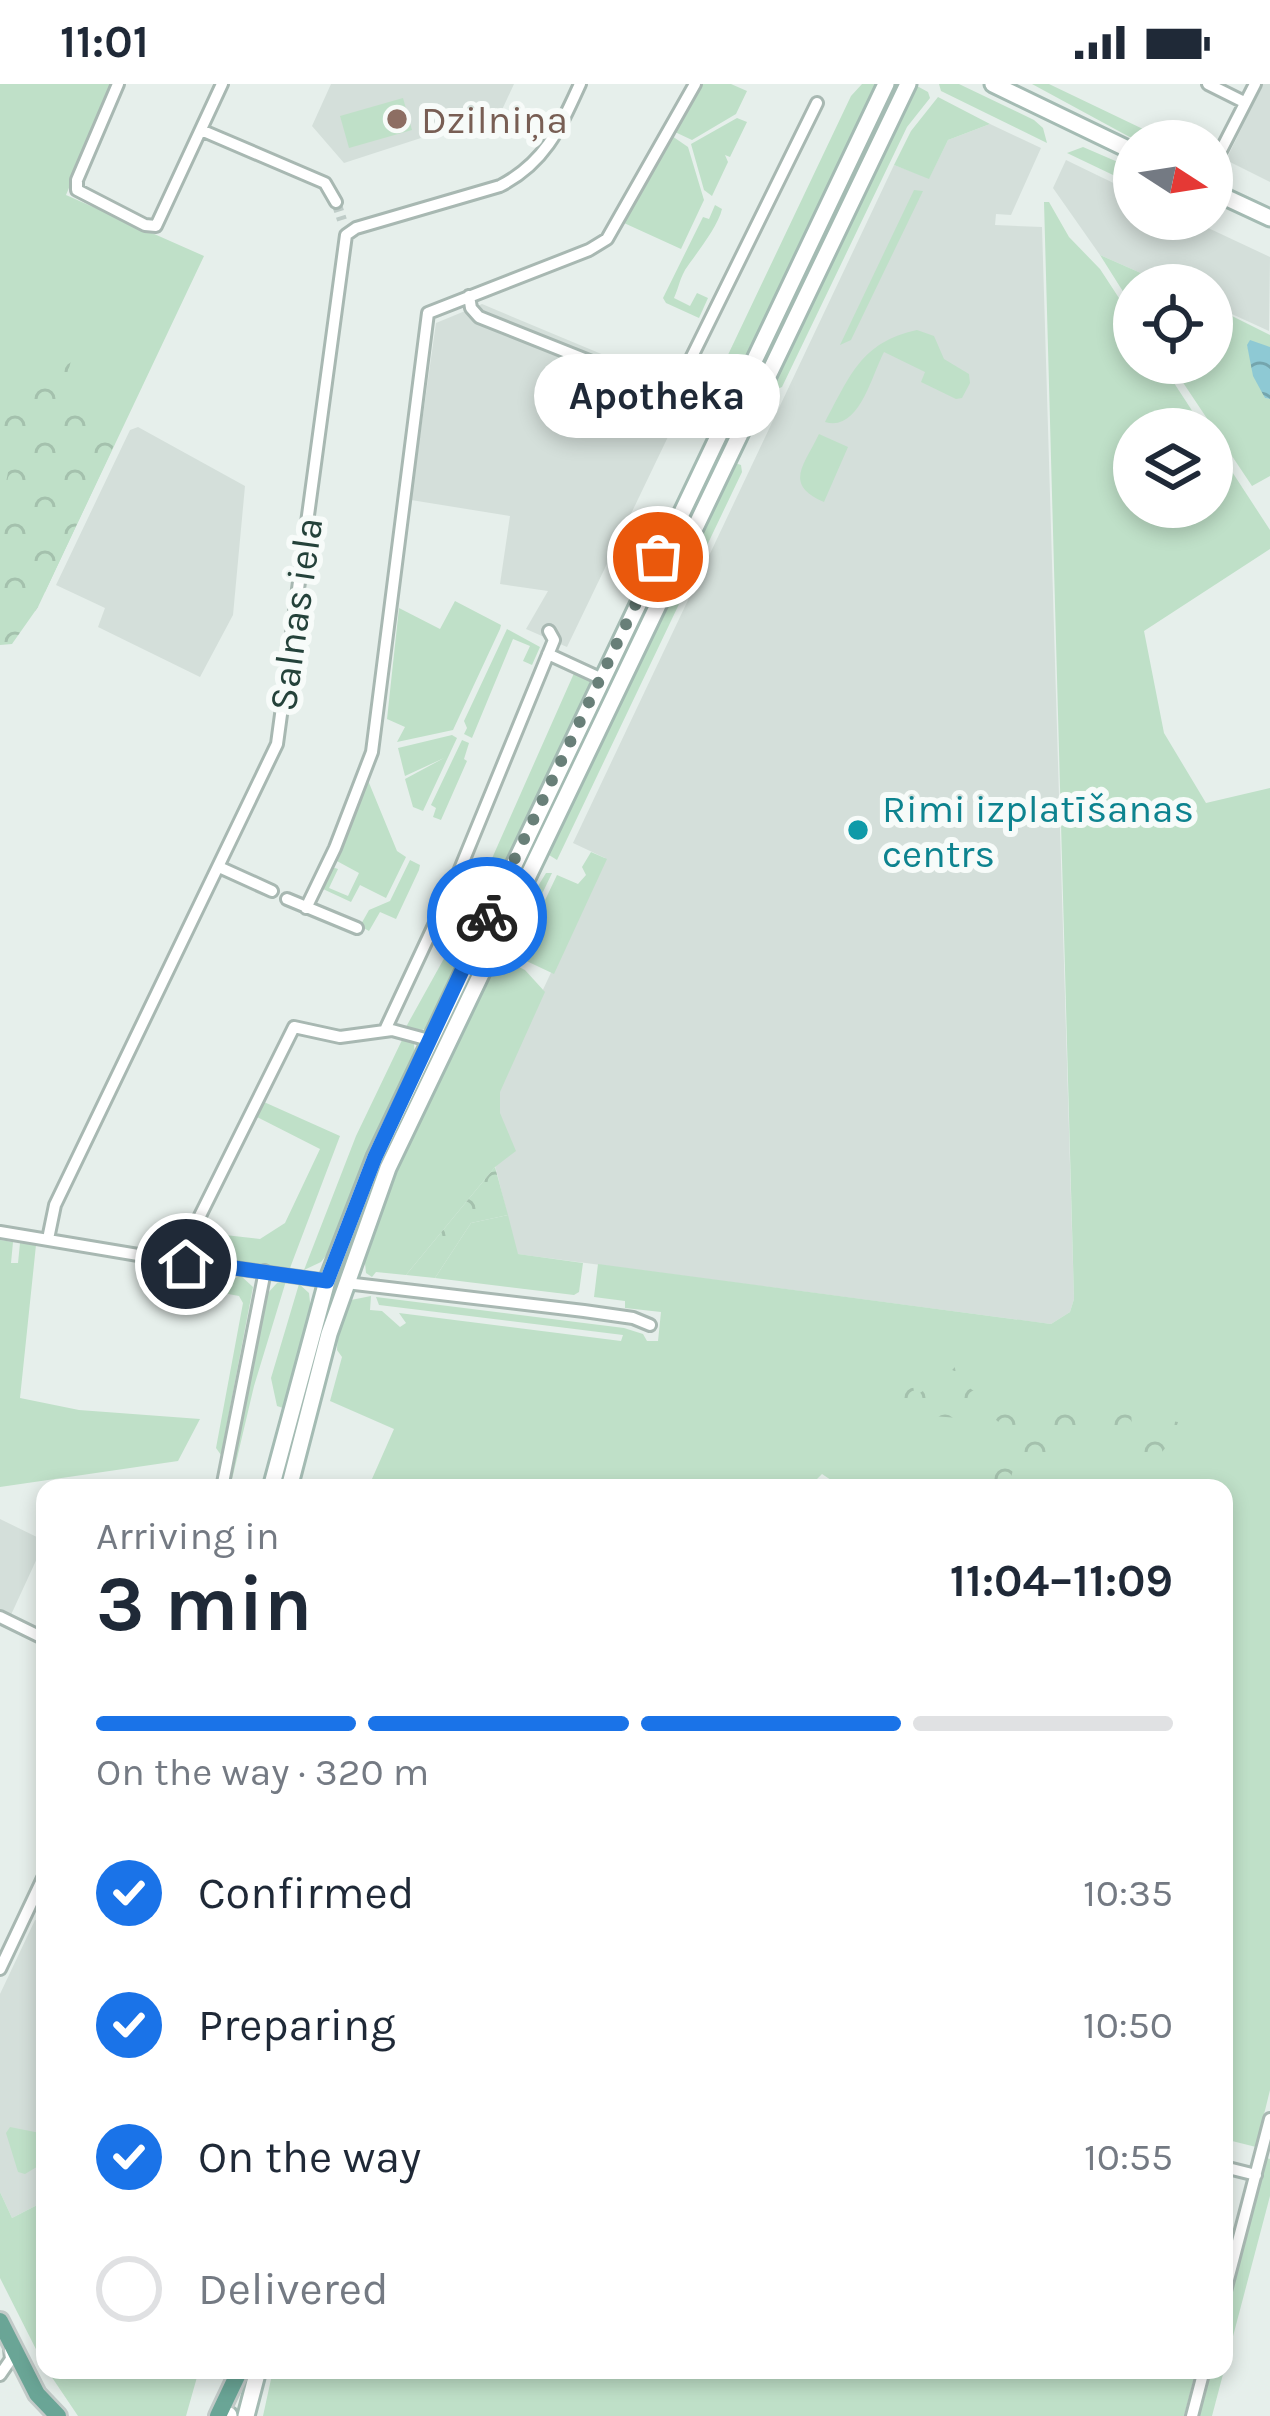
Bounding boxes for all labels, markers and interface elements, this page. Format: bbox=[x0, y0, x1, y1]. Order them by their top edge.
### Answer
text: 11:01 bbox=[60, 16, 149, 68]
place label: Dzilniņa bbox=[421, 97, 568, 143]
marker: Dzilniņa bbox=[384, 106, 410, 132]
north arrow bbox=[1113, 120, 1233, 240]
map controls bbox=[1113, 120, 1233, 528]
button: locate bbox=[1113, 264, 1233, 384]
callout: Apotheka bbox=[535, 353, 781, 437]
text: Apotheka bbox=[569, 373, 745, 419]
button: layers bbox=[1113, 408, 1233, 528]
pin bbox=[607, 506, 709, 608]
street label: Salnas iela bbox=[260, 514, 332, 714]
icon: bag bbox=[625, 524, 691, 590]
place label: Rimi izplatīšanas centrs bbox=[882, 786, 1194, 877]
marker: Rimi izplatīšanas centrs bbox=[845, 817, 871, 843]
courier bbox=[427, 857, 547, 977]
icon: bike bbox=[454, 884, 520, 950]
pin bbox=[135, 1213, 237, 1315]
icon: home bbox=[153, 1231, 219, 1297]
text: Arriving in bbox=[96, 1513, 279, 1559]
text: 11:04–11:09 bbox=[950, 1555, 1173, 1607]
text: 3 min bbox=[96, 1558, 312, 1650]
text: On the way · 320 m bbox=[96, 1749, 429, 1795]
icon: check bbox=[96, 1860, 162, 1926]
text: Confirmed bbox=[198, 1867, 414, 1919]
text: 10:35 bbox=[1083, 1870, 1173, 1916]
icon: check bbox=[96, 1992, 162, 2058]
text: Preparing bbox=[198, 1999, 396, 2051]
text: 10:50 bbox=[1083, 2002, 1173, 2048]
icon: check bbox=[96, 2124, 162, 2190]
text: On the way bbox=[198, 2131, 421, 2183]
text: 10:55 bbox=[1084, 2134, 1173, 2180]
text: Delivered bbox=[198, 2263, 389, 2315]

